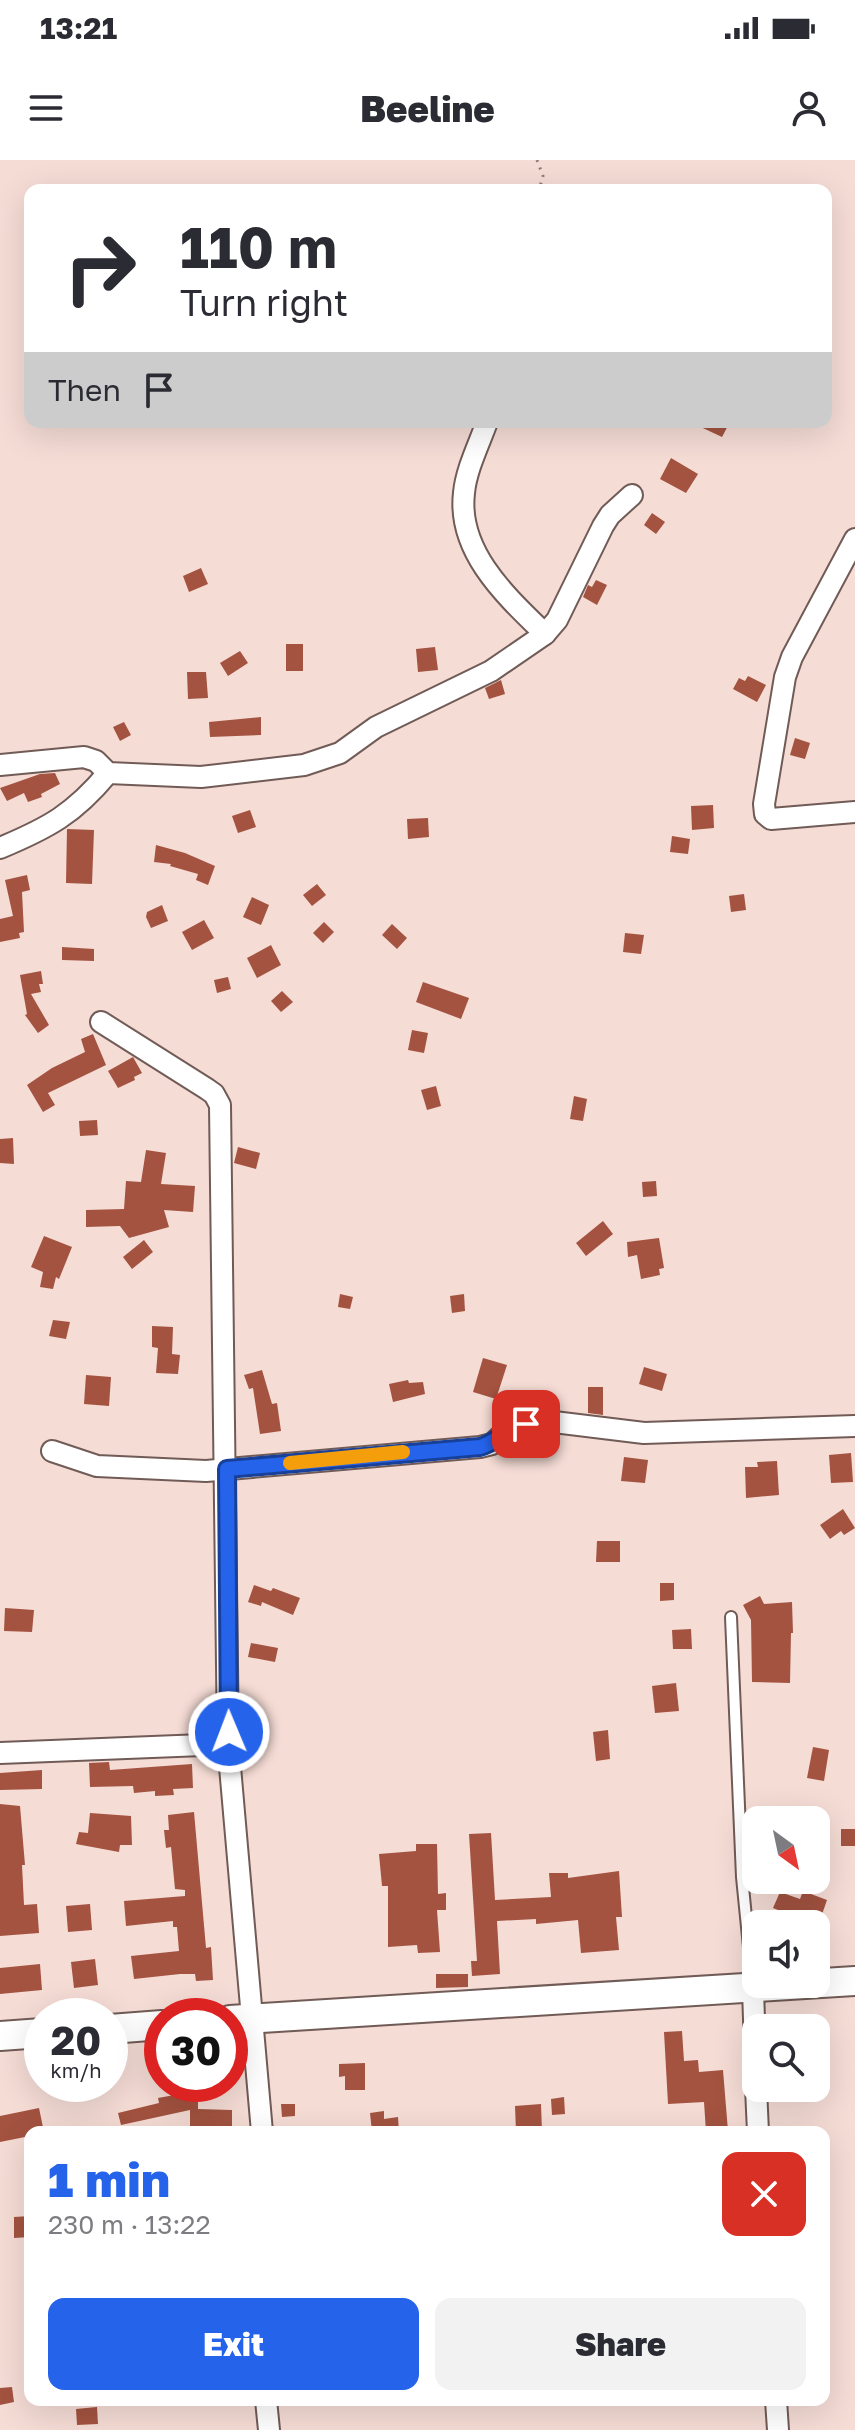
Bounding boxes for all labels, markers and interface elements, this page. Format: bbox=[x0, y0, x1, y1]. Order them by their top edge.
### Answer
text: 13:21 bbox=[40, 10, 117, 46]
icon: menu bbox=[24, 86, 68, 130]
icon: person bbox=[787, 86, 831, 130]
text: Beeline bbox=[360, 87, 495, 130]
text: 110 m bbox=[180, 213, 337, 280]
icon: right bbox=[48, 216, 152, 320]
text: Turn right bbox=[180, 281, 348, 324]
icon: arrive bbox=[137, 368, 181, 412]
text: Then bbox=[48, 372, 121, 408]
pin bbox=[492, 1390, 560, 1458]
icon: arrive bbox=[504, 1402, 548, 1446]
position arrow bbox=[187, 1690, 271, 1774]
north arrow bbox=[742, 1806, 830, 1894]
map controls bbox=[742, 1806, 830, 2102]
button: sound bbox=[742, 1910, 830, 1998]
speed limit sign: 30 bbox=[144, 1998, 248, 2102]
button: search bbox=[742, 2014, 830, 2102]
text: 20 bbox=[51, 2016, 101, 2064]
text: km/h bbox=[51, 2058, 101, 2082]
text: 1 min bbox=[48, 2150, 170, 2208]
button: close bbox=[722, 2152, 806, 2236]
text: 230 m · 13:22 bbox=[48, 2209, 211, 2240]
button: Exit bbox=[48, 2298, 419, 2390]
button: Share bbox=[435, 2298, 806, 2390]

